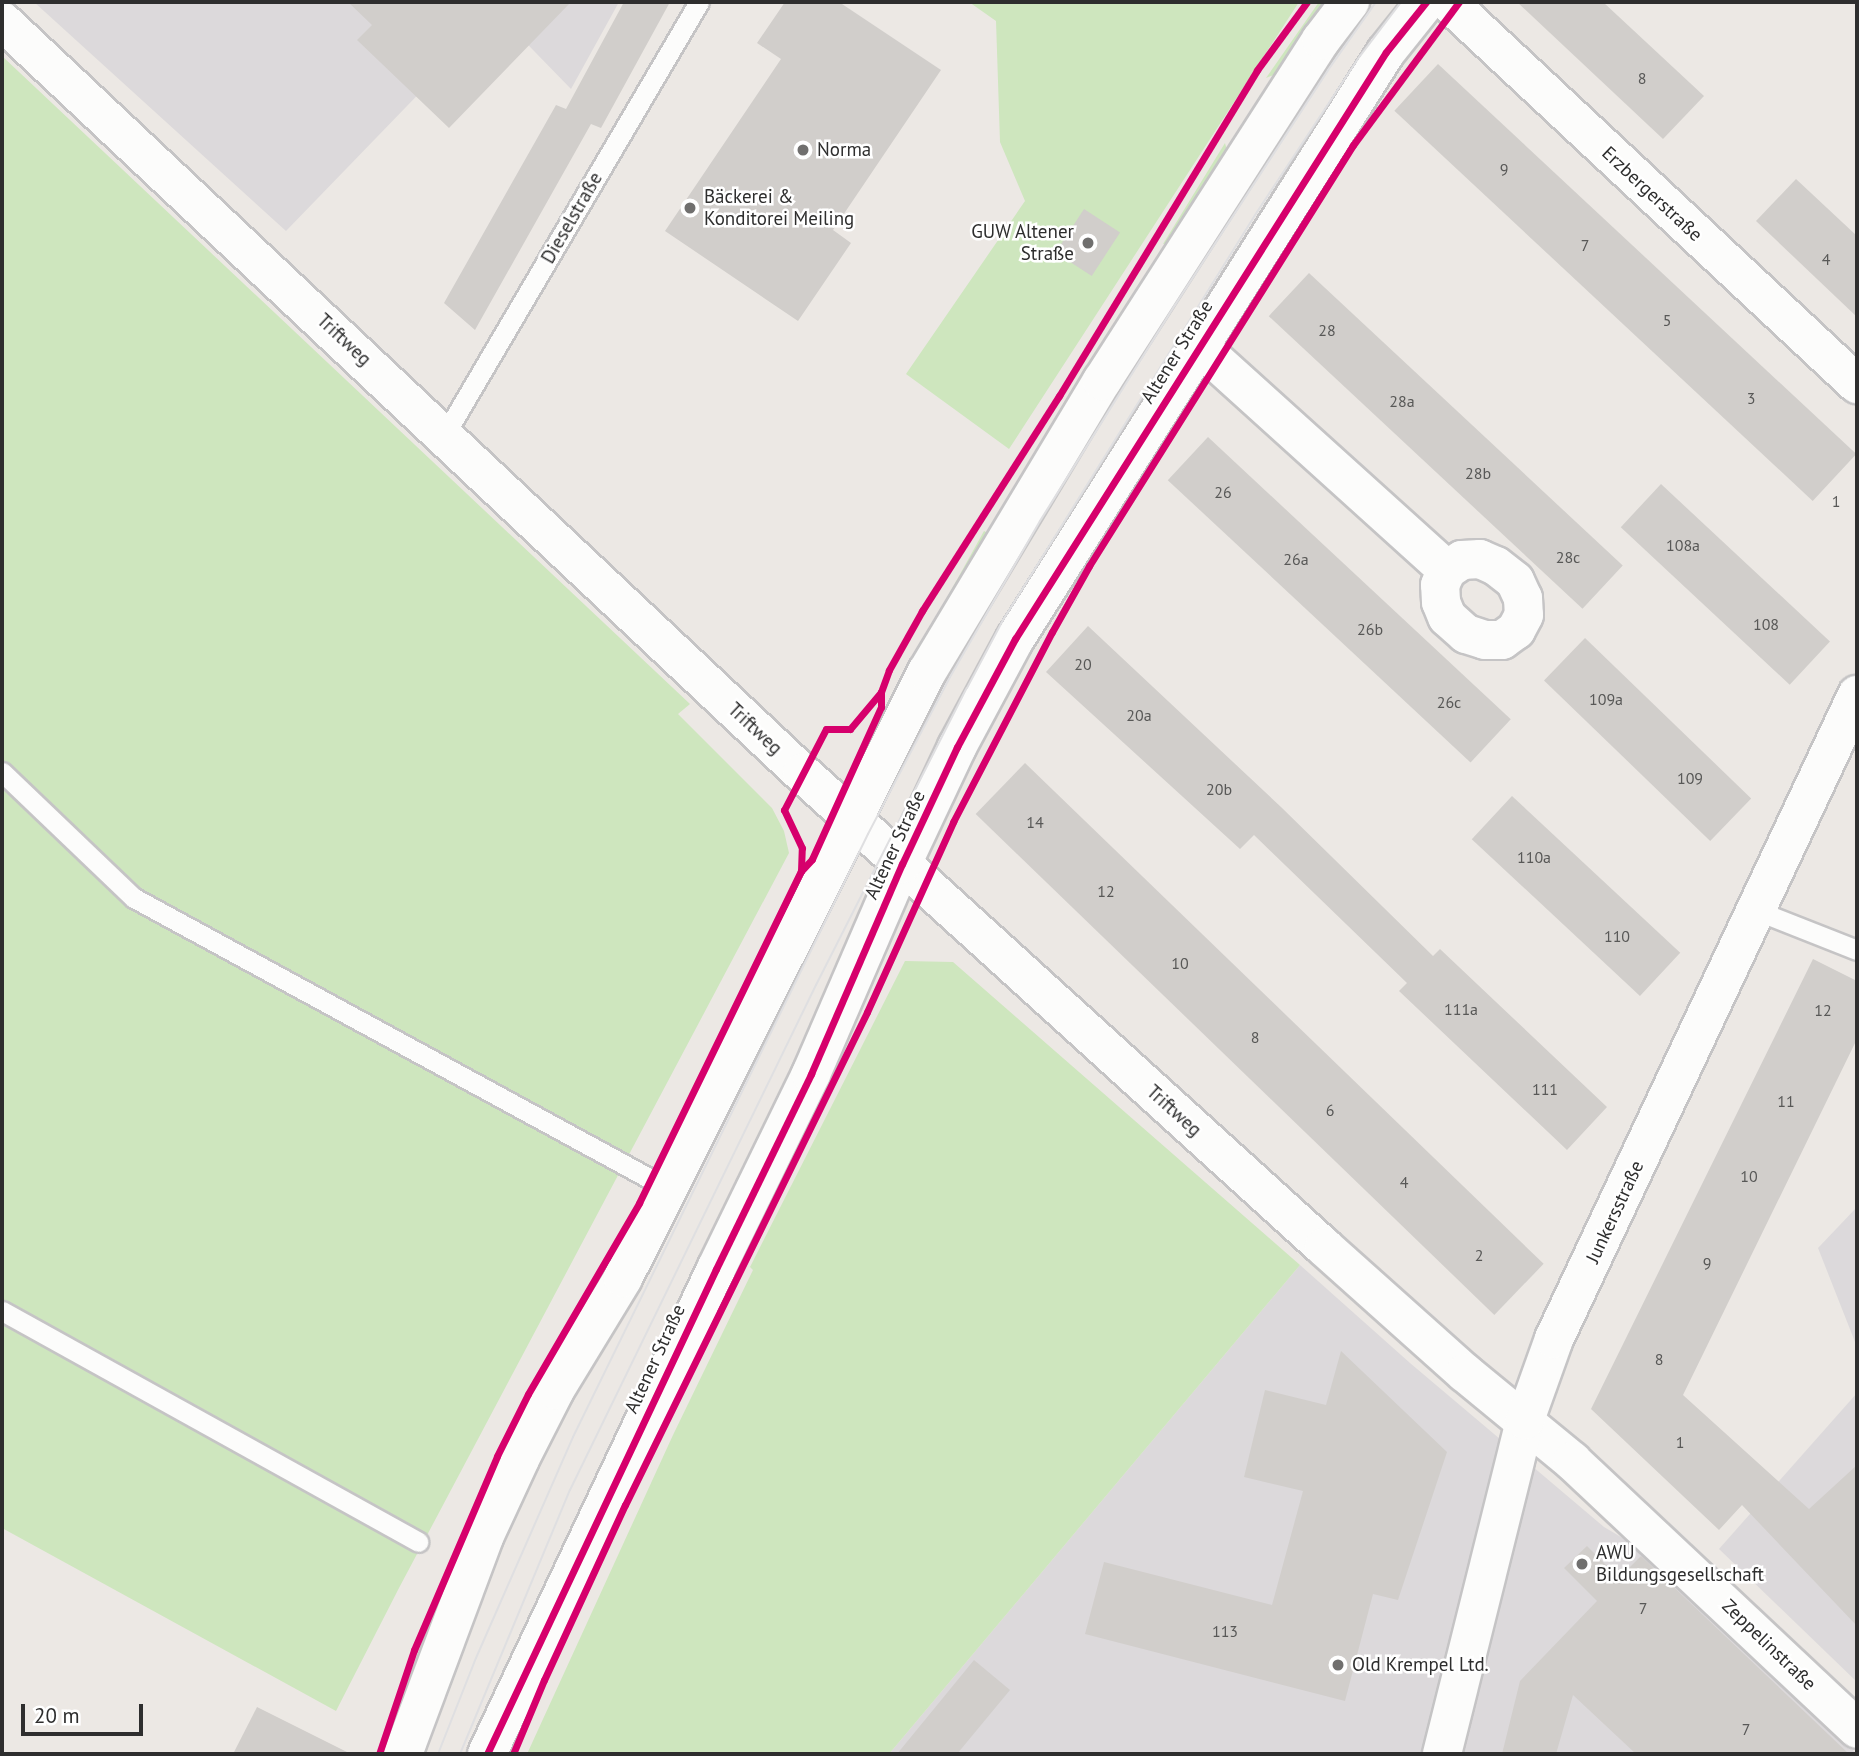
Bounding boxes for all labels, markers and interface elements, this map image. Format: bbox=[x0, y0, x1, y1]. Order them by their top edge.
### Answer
house number: 8 bbox=[1638, 68, 1646, 88]
place label: Norma bbox=[817, 139, 871, 161]
marker: Norma bbox=[795, 142, 811, 158]
street label: Erzbergerstraße bbox=[1597, 142, 1707, 246]
house number: 9 bbox=[1500, 159, 1508, 179]
street label: Dieselstraße bbox=[537, 168, 607, 268]
place label: Bäckerei & Konditorei Meiling bbox=[704, 186, 854, 230]
marker: Bäckerei & Konditorei Meiling bbox=[682, 200, 698, 216]
place label: GUW Altener Straße bbox=[970, 221, 1074, 265]
marker: GUW Altener Straße bbox=[1080, 235, 1096, 251]
house number: 7 bbox=[1581, 235, 1589, 255]
house number: 4 bbox=[1822, 249, 1830, 269]
street label: Altener Straße bbox=[1136, 296, 1218, 408]
street label: Triftweg bbox=[312, 309, 376, 371]
house number: 5 bbox=[1663, 310, 1671, 330]
house number: 28 bbox=[1318, 320, 1336, 340]
house number: 3 bbox=[1747, 388, 1755, 408]
house number: 28a bbox=[1389, 391, 1415, 411]
house number: 28b bbox=[1465, 463, 1491, 483]
house number: 26 bbox=[1214, 482, 1232, 502]
house number: 1 bbox=[1832, 491, 1840, 511]
house number: 108a bbox=[1666, 535, 1700, 555]
house number: 28c bbox=[1556, 547, 1580, 567]
house number: 26a bbox=[1283, 549, 1309, 569]
house number: 108 bbox=[1753, 614, 1779, 634]
house number: 26b bbox=[1357, 619, 1383, 639]
house number: 20 bbox=[1074, 654, 1092, 674]
house number: 109a bbox=[1589, 689, 1623, 709]
house number: 26c bbox=[1437, 692, 1461, 712]
street label: Triftweg bbox=[723, 698, 787, 760]
house number: 20a bbox=[1126, 705, 1152, 725]
house number: 109 bbox=[1677, 768, 1703, 788]
house number: 20b bbox=[1206, 779, 1232, 799]
street label: Altener Straße bbox=[860, 787, 930, 903]
house number: 14 bbox=[1026, 812, 1044, 832]
house number: 110a bbox=[1517, 847, 1551, 867]
house number: 12 bbox=[1097, 881, 1115, 901]
house number: 110 bbox=[1604, 926, 1630, 946]
house number: 10 bbox=[1171, 953, 1189, 973]
house number: 111a bbox=[1444, 999, 1478, 1019]
house number: 12 bbox=[1814, 1000, 1832, 1020]
house number: 8 bbox=[1251, 1027, 1259, 1047]
house number: 111 bbox=[1532, 1079, 1558, 1099]
street label: Triftweg bbox=[1142, 1081, 1206, 1141]
house number: 11 bbox=[1777, 1091, 1795, 1111]
house number: 6 bbox=[1326, 1100, 1334, 1120]
street label: Junkersstraße bbox=[1581, 1157, 1649, 1267]
house number: 10 bbox=[1740, 1166, 1758, 1186]
house number: 4 bbox=[1400, 1172, 1408, 1192]
house number: 2 bbox=[1475, 1245, 1483, 1265]
house number: 9 bbox=[1703, 1253, 1711, 1273]
street label: Altener Straße bbox=[620, 1301, 690, 1417]
house number: 8 bbox=[1655, 1349, 1663, 1369]
house number: 1 bbox=[1676, 1432, 1684, 1452]
place label: AWU Bildungsgesellschaft bbox=[1596, 1542, 1764, 1586]
marker: AWU Bildungsgesellschaft bbox=[1574, 1556, 1590, 1572]
street label: Zeppelinstraße bbox=[1717, 1595, 1821, 1695]
house number: 7 bbox=[1639, 1598, 1647, 1618]
house number: 113 bbox=[1212, 1621, 1238, 1641]
place label: Old Krempel Ltd. bbox=[1352, 1654, 1489, 1676]
marker: Old Krempel Ltd. bbox=[1330, 1657, 1346, 1673]
scale bar bbox=[24, 1690, 147, 1734]
text: 20 m bbox=[34, 1702, 80, 1729]
house number: 7 bbox=[1742, 1719, 1750, 1739]

